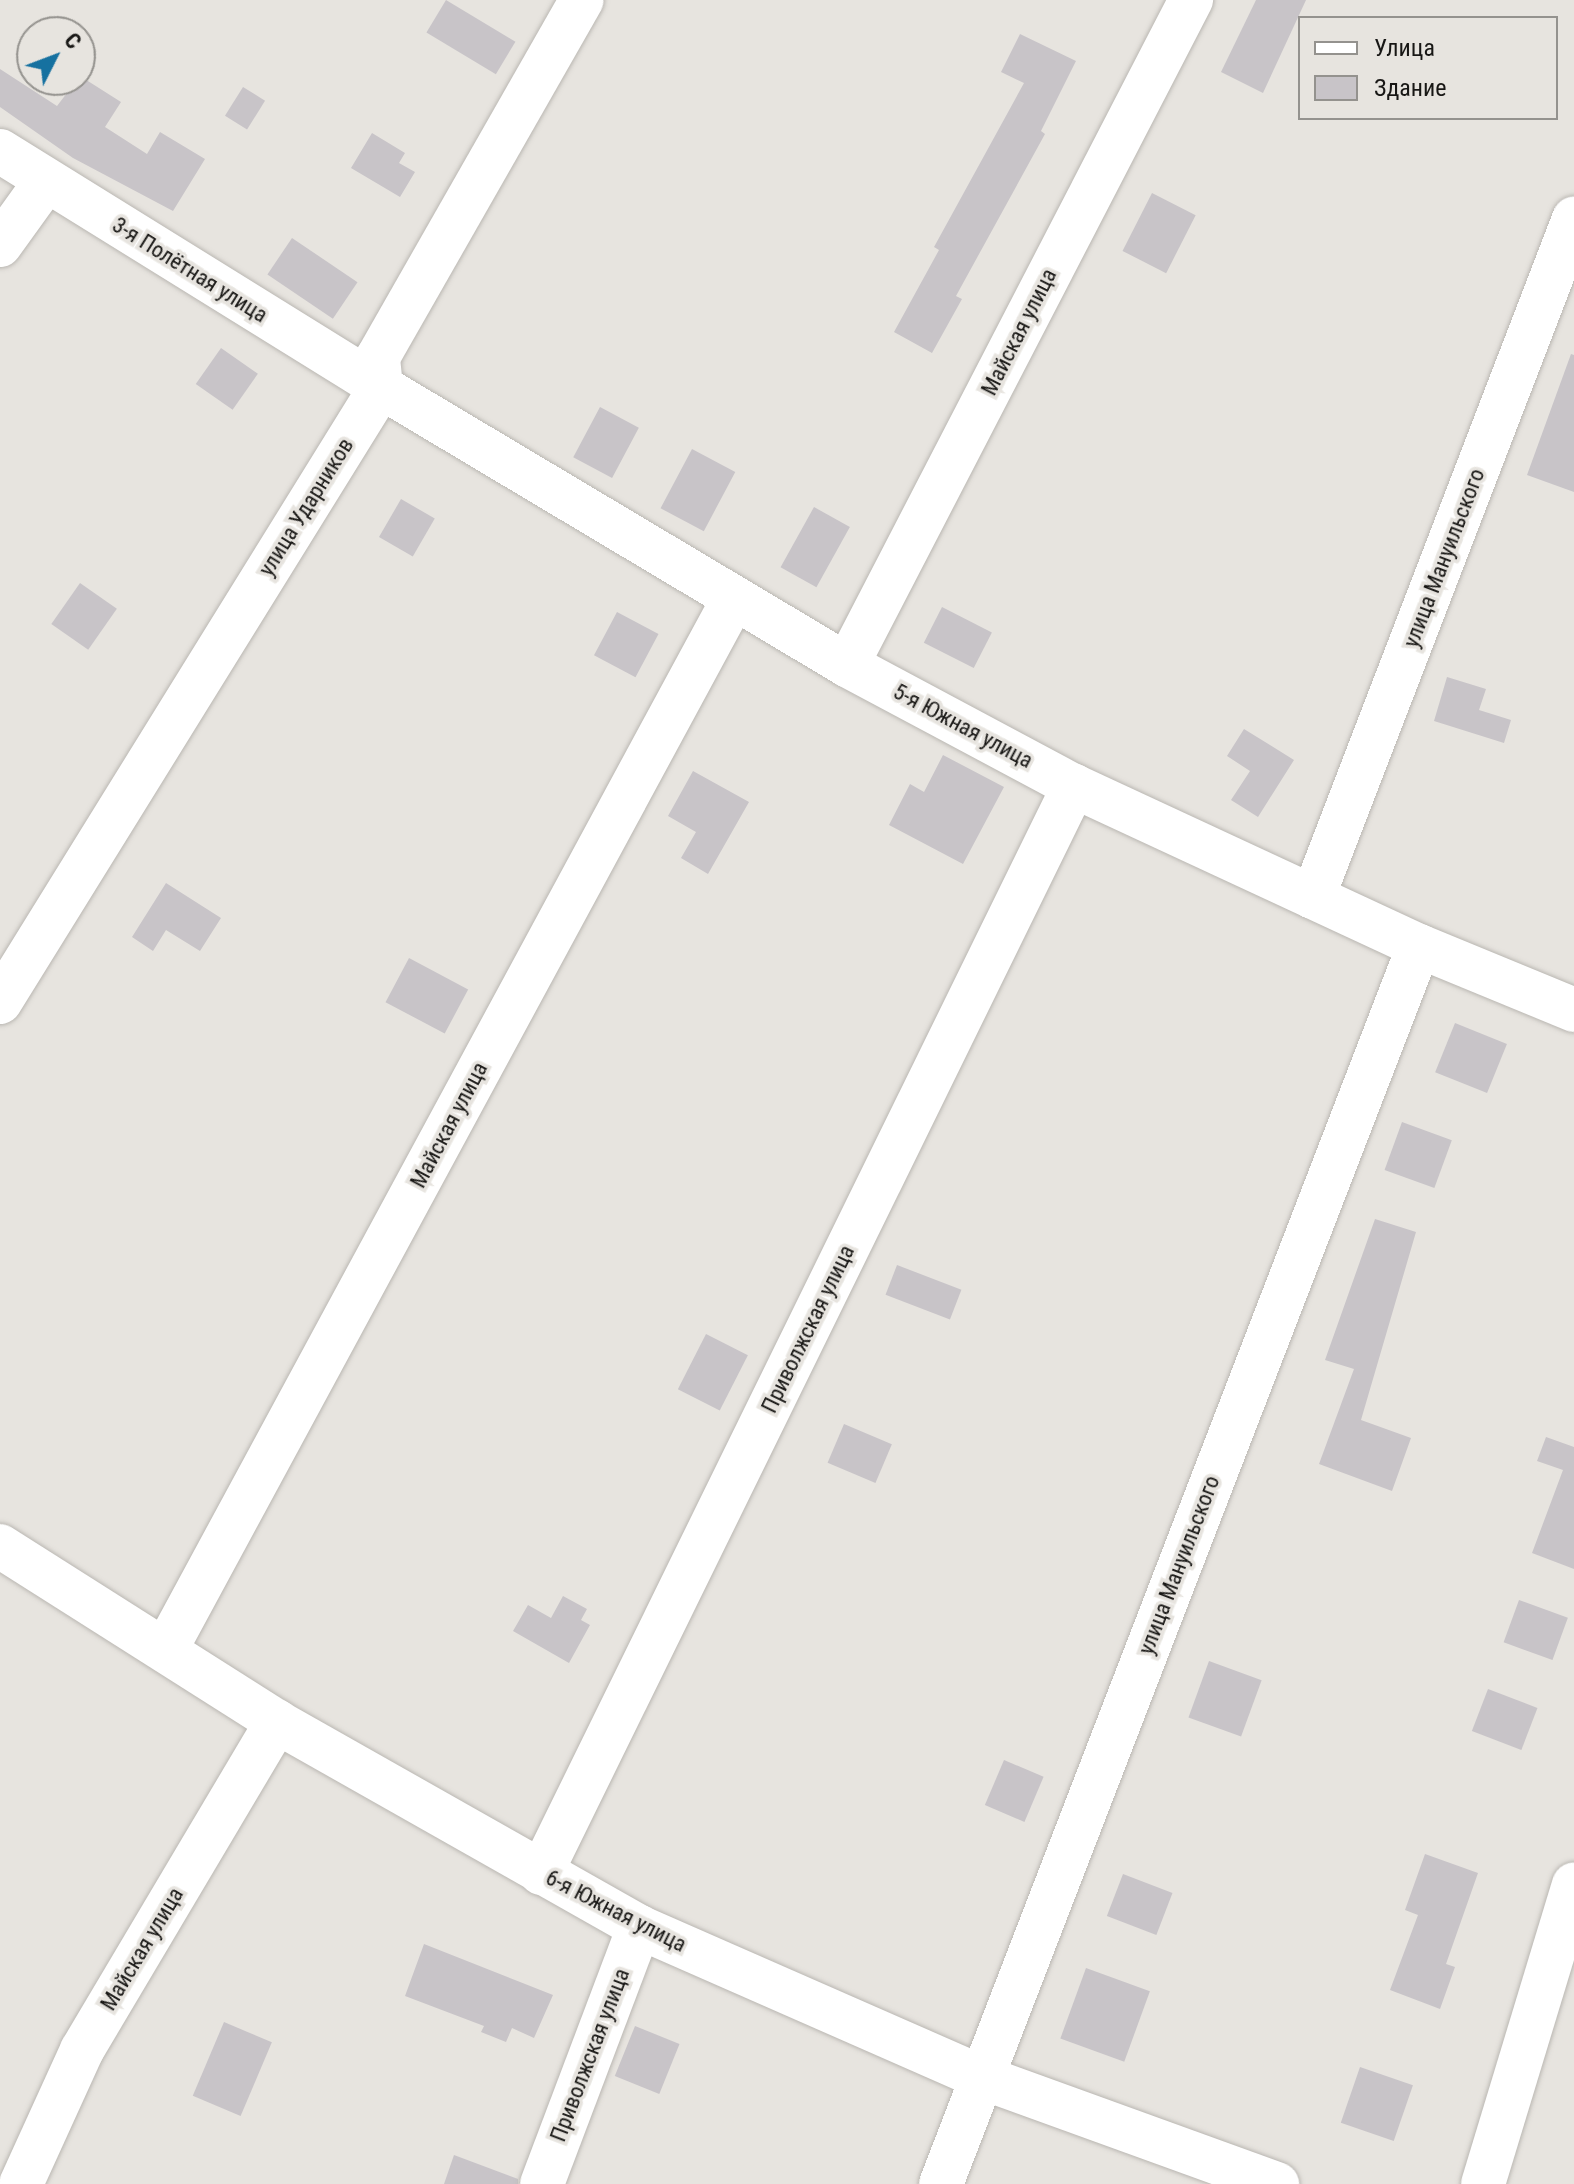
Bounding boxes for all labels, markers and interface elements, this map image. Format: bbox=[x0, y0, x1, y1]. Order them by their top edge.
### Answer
north arrow bbox=[16, 16, 96, 96]
legend bbox=[1298, 16, 1558, 120]
text: С bbox=[59, 28, 86, 54]
text: Улица bbox=[1374, 34, 1435, 62]
text: Здание bbox=[1374, 74, 1446, 102]
street label: 3-я Полётная улица bbox=[108, 212, 272, 328]
street label: Майская улица bbox=[976, 264, 1062, 400]
street label: улица Ударников bbox=[253, 433, 359, 581]
street label: улица Мануильского bbox=[1398, 465, 1490, 651]
street label: 5-я Южная улица bbox=[889, 678, 1037, 774]
street label: Майская улица bbox=[405, 1058, 493, 1192]
street label: Приволжская улица bbox=[756, 1241, 860, 1417]
street label: улица Мануильского bbox=[1133, 1472, 1225, 1658]
street label: 6-я Южная улица bbox=[541, 1864, 691, 1958]
street label: Майская улица bbox=[95, 1883, 189, 2015]
street label: Приволжская улица bbox=[545, 1965, 635, 2145]

